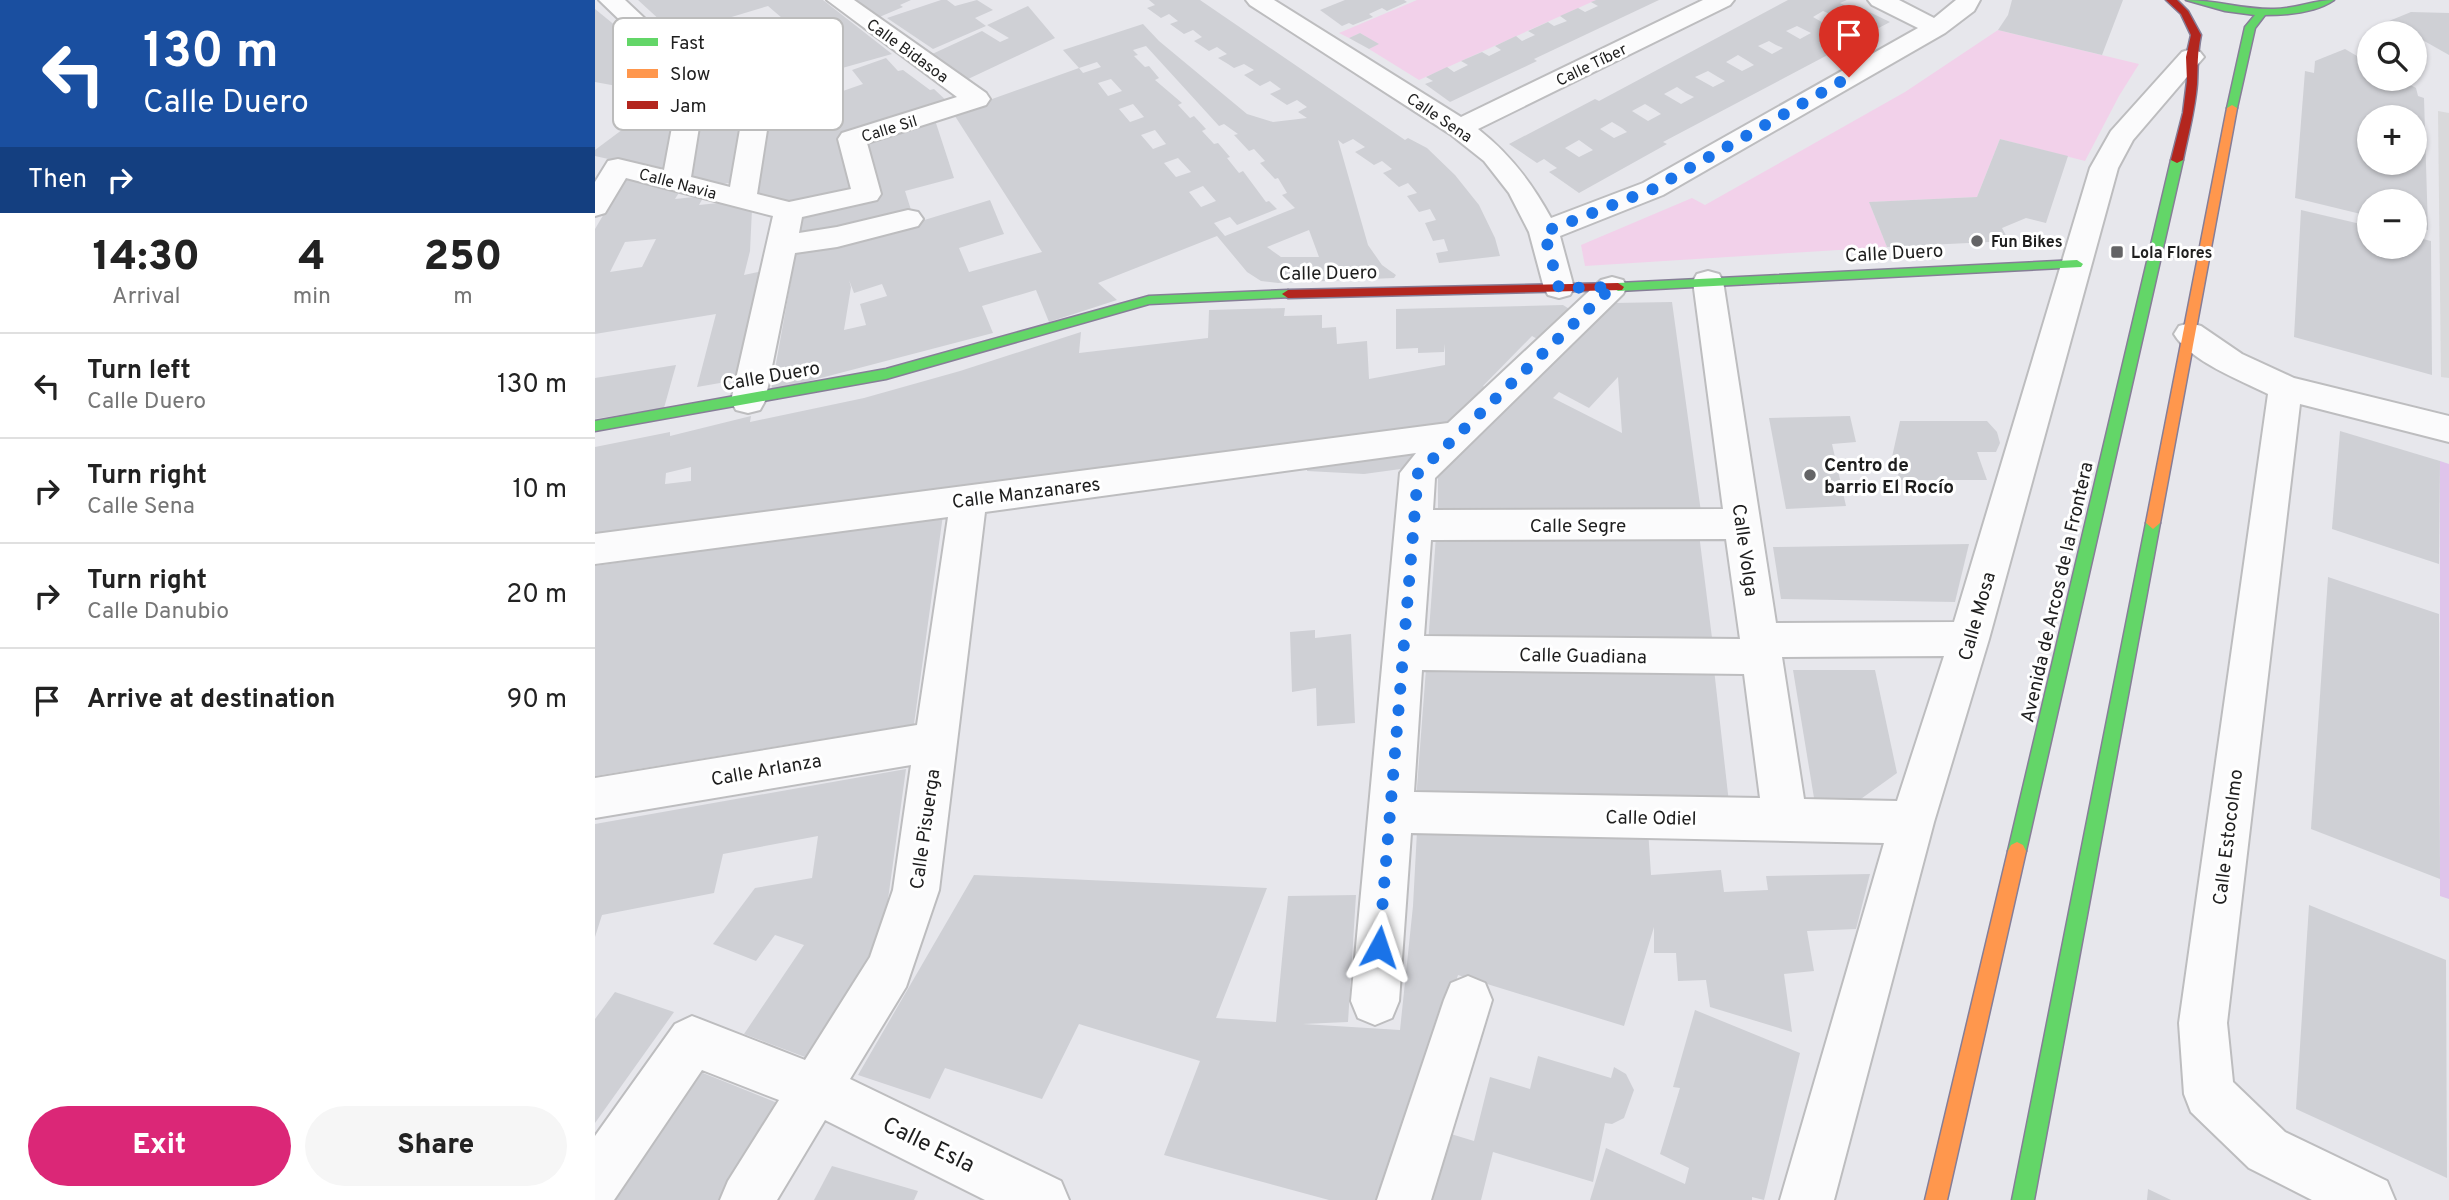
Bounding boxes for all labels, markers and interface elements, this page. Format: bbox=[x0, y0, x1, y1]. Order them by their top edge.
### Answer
pin bbox=[1819, 5, 1879, 77]
street label: Calle Bidasoa bbox=[862, 15, 952, 88]
icon: arrive bbox=[1830, 16, 1868, 54]
legend bbox=[613, 18, 843, 130]
map controls bbox=[2357, 21, 2427, 259]
button: search bbox=[2357, 21, 2427, 91]
text: 130 m bbox=[143, 23, 279, 85]
icon: left bbox=[28, 28, 119, 119]
text: Fast bbox=[670, 32, 705, 56]
street label: Calle Tíber bbox=[1553, 40, 1631, 92]
text: Slow bbox=[670, 63, 710, 87]
text: Calle Duero bbox=[143, 84, 309, 124]
street label: Calle Sena bbox=[1402, 89, 1476, 148]
text: Jam bbox=[670, 95, 707, 119]
button: + bbox=[2357, 105, 2427, 175]
street label: Calle Sil bbox=[859, 112, 920, 148]
icon: right bbox=[101, 161, 139, 199]
text: Then bbox=[28, 164, 87, 197]
street label: Calle Navia bbox=[637, 165, 718, 205]
button: − bbox=[2357, 189, 2427, 259]
text: 14:30 bbox=[93, 232, 200, 285]
text: 4 bbox=[298, 232, 325, 285]
text: 250 bbox=[423, 232, 502, 285]
marker: Fun Bikes bbox=[1969, 233, 1985, 249]
place label: Fun Bikes bbox=[1991, 233, 2063, 253]
street label: Calle Duero bbox=[1844, 239, 1944, 269]
marker: Lola Flores bbox=[2109, 244, 2125, 260]
place label: Lola Flores bbox=[2131, 244, 2212, 264]
street label: Calle Duero bbox=[1279, 261, 1377, 287]
text: Arrival bbox=[112, 283, 181, 312]
text: min bbox=[293, 283, 331, 312]
text: m bbox=[453, 283, 473, 312]
text: Turn left bbox=[87, 355, 191, 388]
street label: Calle Duero bbox=[721, 357, 822, 397]
icon: left bbox=[28, 367, 66, 405]
text: 130 m bbox=[497, 369, 567, 402]
text: Calle Duero bbox=[87, 388, 206, 417]
place label: Centro de barrio El Rocío bbox=[1824, 454, 1954, 500]
text: Turn right bbox=[87, 460, 207, 493]
street label: Avenida de Arcos de la Frontera bbox=[2016, 460, 2100, 725]
marker: Centro de barrio El Rocío bbox=[1802, 467, 1818, 483]
icon: right bbox=[28, 472, 66, 510]
street label: Calle Manzanares bbox=[951, 473, 1102, 515]
text: 10 m bbox=[512, 474, 567, 507]
text: Calle Sena bbox=[87, 493, 195, 522]
street label: Calle Volga bbox=[1726, 502, 1762, 598]
street label: Calle Segre bbox=[1530, 515, 1626, 539]
text: Turn right bbox=[87, 565, 207, 598]
street label: Calle Mosa bbox=[1954, 569, 2002, 664]
icon: right bbox=[28, 577, 66, 615]
text: 20 m bbox=[506, 579, 567, 612]
text: Calle Danubio bbox=[87, 598, 229, 627]
street label: Calle Guadiana bbox=[1519, 644, 1647, 670]
icon: arrive bbox=[28, 682, 66, 720]
text: Arrive at destination bbox=[87, 684, 335, 717]
text: 90 m bbox=[507, 684, 567, 717]
street label: Calle Arlanza bbox=[709, 749, 824, 793]
street label: Calle Pisuerga bbox=[906, 768, 946, 891]
street label: Calle Estocolmo bbox=[2209, 768, 2249, 907]
street label: Calle Odiel bbox=[1605, 806, 1697, 832]
position arrow bbox=[1342, 910, 1416, 984]
button: Exit bbox=[28, 1106, 291, 1186]
button: Share bbox=[305, 1106, 567, 1186]
street label: Calle Esla bbox=[877, 1111, 979, 1181]

